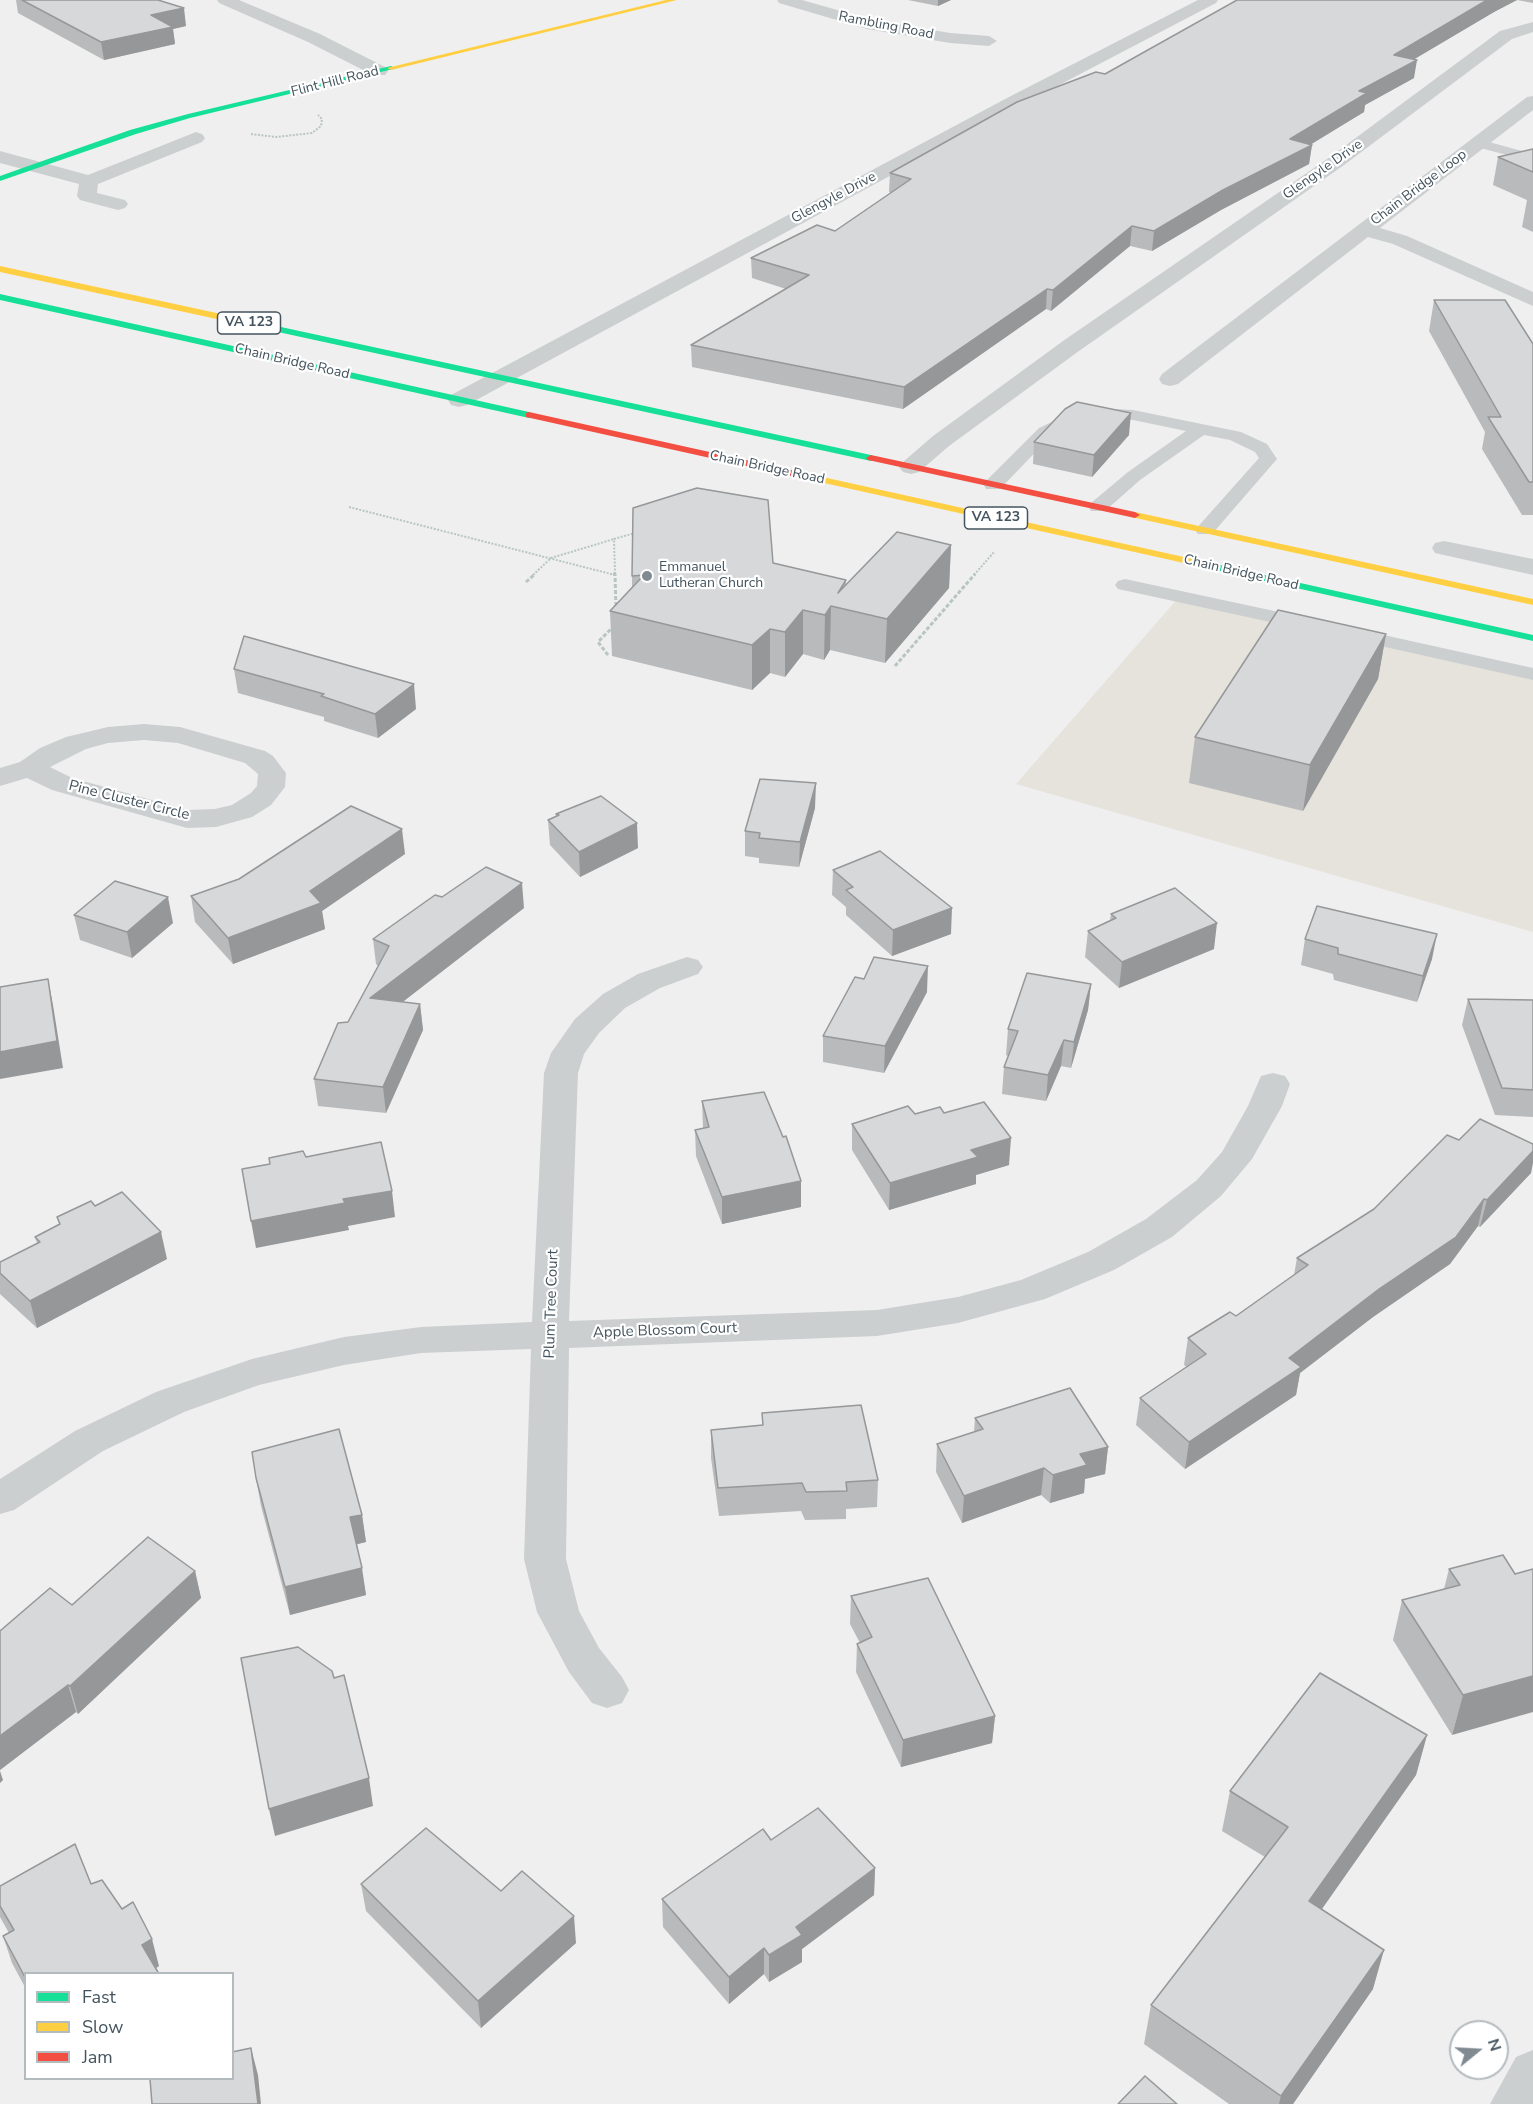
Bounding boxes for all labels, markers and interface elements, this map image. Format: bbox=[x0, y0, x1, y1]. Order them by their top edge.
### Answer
street label: Rambling Road bbox=[837, 9, 935, 43]
street label: Flint Hill Road bbox=[289, 63, 381, 101]
street label: Glengyle Drive bbox=[1280, 136, 1366, 204]
street label: Chain Bridge Loop bbox=[1368, 146, 1470, 230]
street label: Glengyle Drive bbox=[789, 169, 879, 227]
road number: VA 123 bbox=[218, 312, 280, 334]
street label: Chain Bridge Road bbox=[233, 341, 351, 383]
street label: Chain Bridge Road bbox=[708, 448, 826, 488]
road number: VA 123 bbox=[964, 507, 1028, 529]
street label: Chain Bridge Road bbox=[1182, 552, 1300, 594]
place label: Emmanuel Lutheran Church bbox=[659, 560, 763, 592]
marker: Emmanuel Lutheran Church bbox=[640, 569, 654, 583]
street label: Pine Cluster Circle bbox=[67, 777, 191, 825]
street label: Plum Tree Court bbox=[541, 1249, 563, 1359]
street label: Apple Blossom Court bbox=[593, 1319, 737, 1343]
legend bbox=[24, 1972, 234, 2080]
text: Fast bbox=[82, 1985, 116, 2009]
text: Slow bbox=[82, 2015, 123, 2039]
north arrow bbox=[1449, 2020, 1509, 2080]
text: N bbox=[1482, 2036, 1507, 2054]
text: Jam bbox=[82, 2045, 113, 2069]

